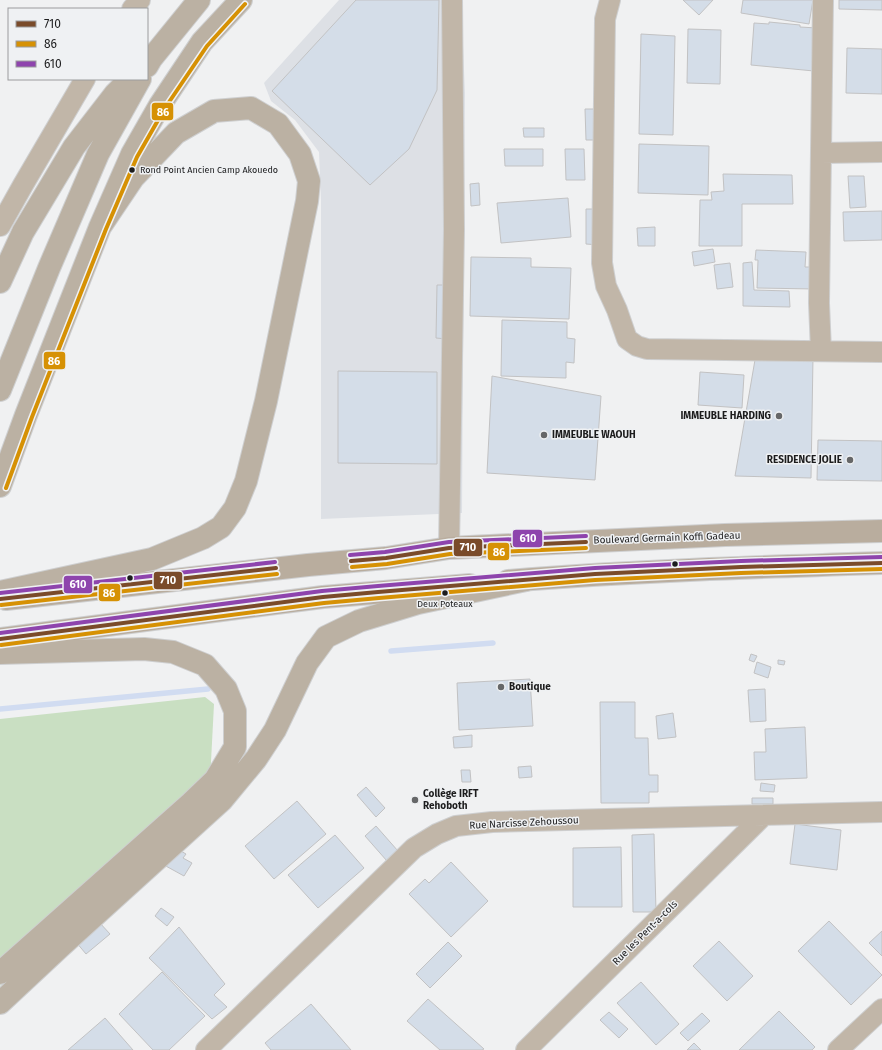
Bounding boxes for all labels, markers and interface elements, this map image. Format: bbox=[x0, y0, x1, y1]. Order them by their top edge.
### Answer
legend bbox=[8, 8, 148, 80]
text: 710 bbox=[44, 17, 61, 31]
text: 86 bbox=[44, 37, 57, 51]
text: 610 bbox=[44, 57, 62, 71]
line badge: 86 bbox=[151, 102, 174, 121]
text: 86 bbox=[157, 106, 169, 119]
marker: Rond Point Ancien Camp Akouedo bbox=[127, 165, 137, 175]
place label: Rond Point Ancien Camp Akouedo bbox=[140, 165, 278, 175]
line badge: 86 bbox=[43, 351, 66, 370]
text: 86 bbox=[48, 355, 60, 368]
place label: IMMEUBLE HARDING bbox=[680, 410, 771, 422]
marker: IMMEUBLE HARDING bbox=[774, 411, 784, 421]
place label: IMMEUBLE WAOUH bbox=[552, 429, 636, 441]
marker: IMMEUBLE WAOUH bbox=[539, 430, 549, 440]
place label: RESIDENCE JOLIE bbox=[767, 454, 842, 466]
marker: RESIDENCE JOLIE bbox=[845, 455, 855, 465]
line badge: 610 bbox=[512, 529, 543, 548]
street label: Boulevard Germain Koffi Gadeau bbox=[593, 529, 741, 547]
text: 610 bbox=[519, 532, 537, 545]
line badge: 710 bbox=[453, 538, 483, 557]
text: 710 bbox=[460, 541, 477, 554]
line badge: 86 bbox=[487, 542, 510, 561]
text: 86 bbox=[493, 546, 505, 559]
unlabelled marker bbox=[670, 559, 680, 569]
line badge: 710 bbox=[153, 571, 183, 590]
unlabelled marker bbox=[125, 573, 135, 583]
text: 710 bbox=[160, 574, 177, 587]
line badge: 610 bbox=[63, 575, 93, 594]
text: 610 bbox=[69, 578, 87, 591]
line badge: 86 bbox=[98, 583, 121, 602]
text: 86 bbox=[103, 587, 115, 600]
marker: Deux Poteaux bbox=[440, 588, 450, 598]
place label: Deux Poteaux bbox=[417, 599, 473, 609]
place label: Boutique bbox=[509, 681, 551, 693]
marker: Boutique bbox=[496, 682, 506, 692]
place label: Collège IRFT Rehoboth bbox=[423, 787, 479, 812]
marker: Collège IRFT Rehoboth bbox=[410, 795, 420, 805]
street label: Rue Narcisse Zehoussou bbox=[469, 814, 579, 832]
street label: Rue les Pent-a-cols bbox=[610, 898, 680, 968]

